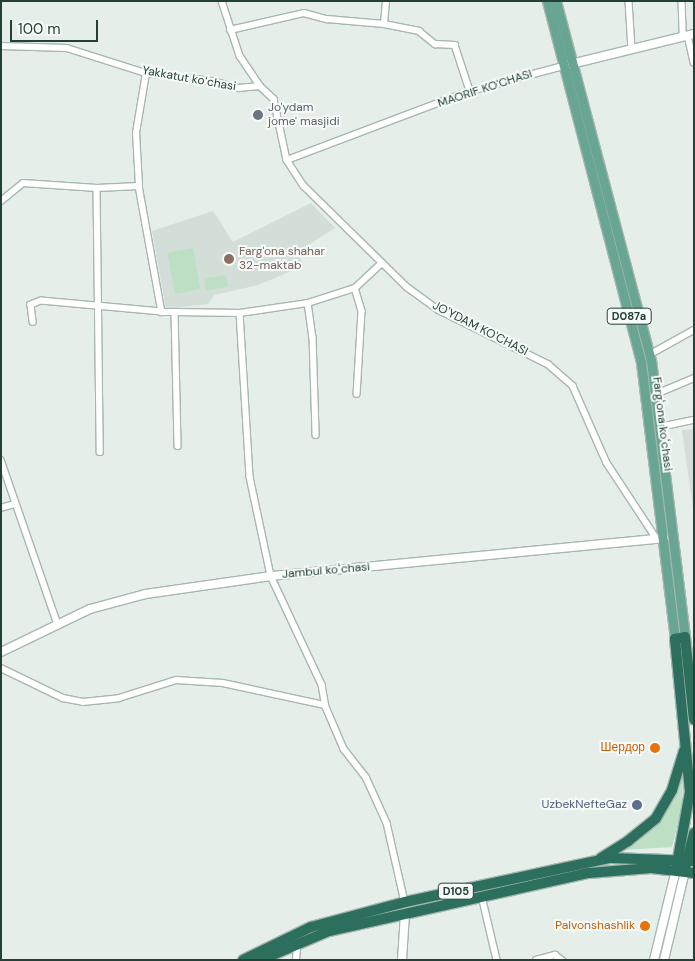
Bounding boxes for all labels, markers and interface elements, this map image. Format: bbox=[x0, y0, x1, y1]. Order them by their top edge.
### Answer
scale bar bbox=[12, 10, 100, 42]
text: 100 m bbox=[18, 19, 61, 39]
street label: Yakkatut koʻchasi bbox=[141, 64, 237, 94]
street label: MAORIF KO'CHASI bbox=[436, 67, 534, 111]
place label: Jo'ydam jome' masjidi bbox=[268, 101, 340, 129]
marker: Jo'ydam jome' masjidi bbox=[252, 109, 264, 121]
place label: Farg'ona shahar 32-maktab bbox=[239, 245, 325, 273]
marker: Farg'ona shahar 32-maktab bbox=[223, 253, 235, 265]
street label: JO'YDAM KO'CHASI bbox=[430, 299, 530, 359]
road number: D087a bbox=[606, 308, 652, 324]
street label: Fargʻona koʻchasi bbox=[649, 376, 675, 472]
street label: Jambul koʻchasi bbox=[281, 560, 371, 582]
place label: Шердор bbox=[601, 741, 645, 755]
marker: Шердор bbox=[649, 742, 661, 754]
place label: UzbekNefteGaz bbox=[542, 798, 627, 812]
marker: UzbekNefteGaz bbox=[631, 799, 643, 811]
road number: D105 bbox=[437, 882, 475, 899]
place label: Palvonshashlik bbox=[555, 919, 635, 933]
marker: Palvonshashlik bbox=[639, 920, 651, 932]

